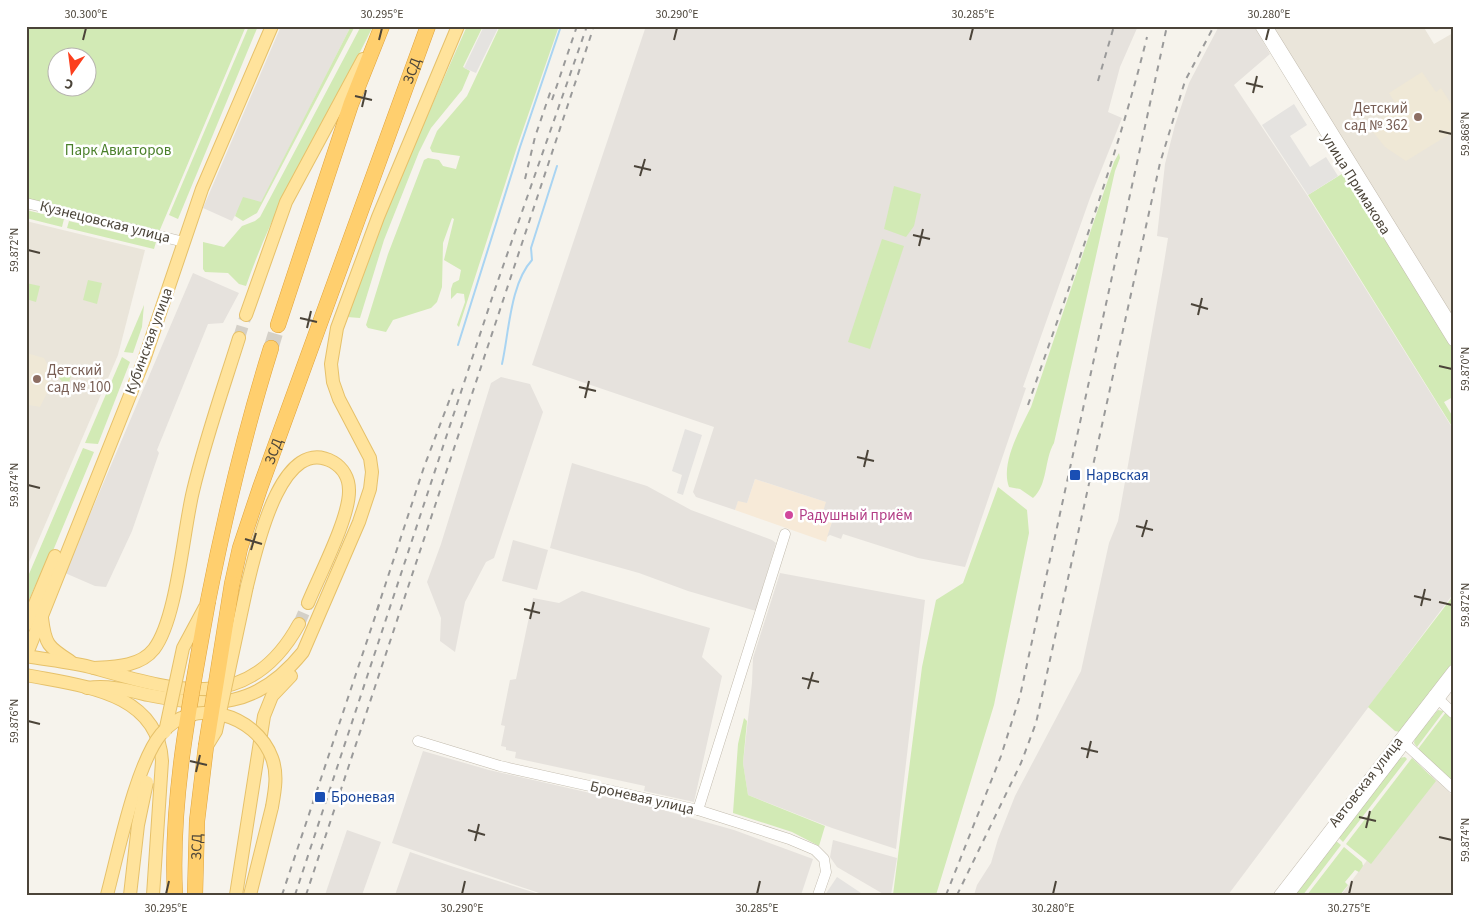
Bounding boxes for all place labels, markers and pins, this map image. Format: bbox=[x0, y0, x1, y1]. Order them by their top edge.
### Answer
place label: Детский сад № 362 bbox=[1344, 98, 1408, 136]
marker: Детский сад № 362 bbox=[1412, 111, 1424, 123]
place label: Детский сад № 100 bbox=[47, 360, 111, 398]
marker: Детский сад № 100 bbox=[31, 373, 43, 385]
place label: Нарвская bbox=[1086, 465, 1149, 486]
marker: Нарвская bbox=[1068, 468, 1082, 482]
place label: Радушный приём bbox=[799, 505, 913, 526]
marker: Радушный приём bbox=[783, 509, 795, 521]
place label: Броневая bbox=[331, 787, 395, 808]
marker: Броневая bbox=[313, 790, 327, 804]

